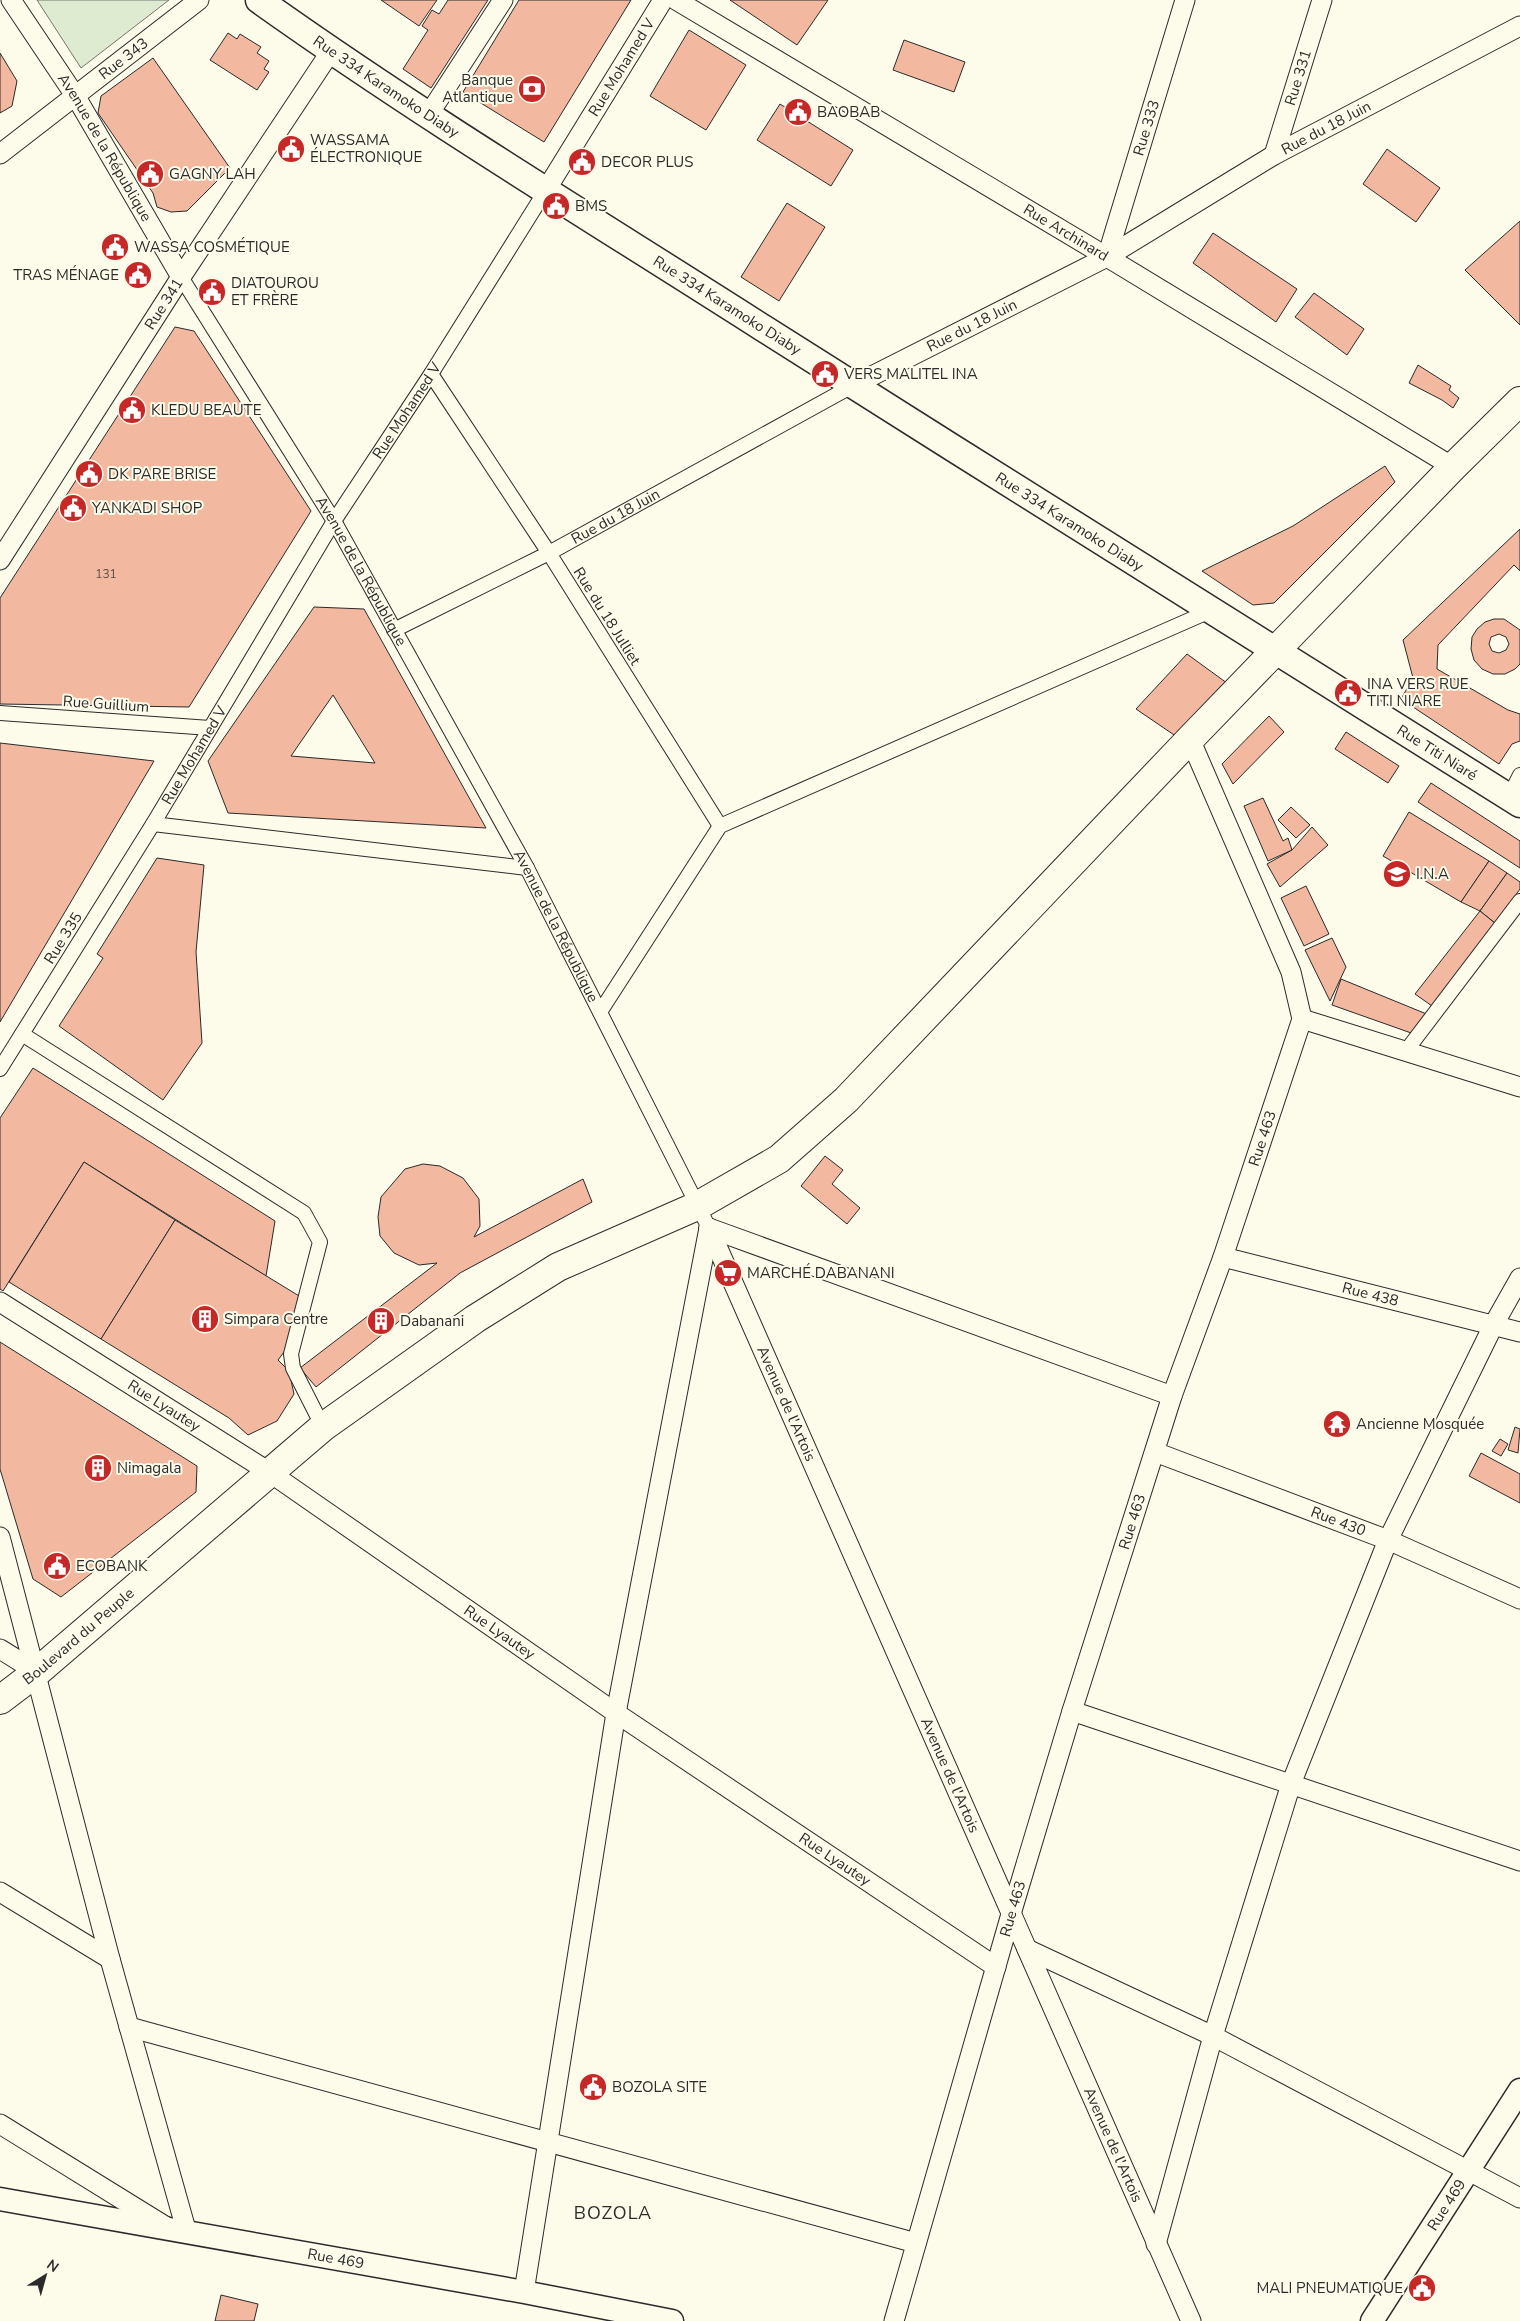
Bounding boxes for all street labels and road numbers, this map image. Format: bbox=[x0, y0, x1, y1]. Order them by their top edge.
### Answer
street label: Rue Mohamed V bbox=[584, 14, 660, 120]
street label: Rue 334 Karamoko Diaby bbox=[309, 31, 463, 143]
street label: Rue 343 bbox=[95, 33, 152, 84]
street label: Rue 331 bbox=[1280, 47, 1316, 108]
street label: Avenue de la République bbox=[53, 70, 156, 225]
street label: Rue du 18 Juin bbox=[1278, 96, 1374, 159]
street label: Rue 333 bbox=[1128, 97, 1164, 158]
street label: Rue Archinard bbox=[1020, 199, 1112, 266]
street label: Rue 334 Karamoko Diaby bbox=[649, 251, 805, 360]
street label: Rue 341 bbox=[140, 274, 188, 333]
street label: Rue du 18 Juin bbox=[923, 294, 1020, 357]
street label: Rue Mohamed V bbox=[368, 358, 446, 463]
street label: Rue 334 Karamoko Diaby bbox=[992, 467, 1148, 576]
street label: Rue du 18 Juin bbox=[568, 484, 663, 549]
street label: Avenue de la République bbox=[311, 493, 411, 649]
street label: Rue du 18 Julliet bbox=[569, 563, 646, 669]
street label: Rue Guillium bbox=[62, 691, 150, 717]
street label: Rue Mohamed V bbox=[157, 702, 232, 808]
street label: Rue Titi Niaré bbox=[1393, 720, 1481, 785]
street label: Avenue de la République bbox=[509, 846, 603, 1006]
street label: Rue 335 bbox=[39, 908, 87, 968]
street label: Rue 463 bbox=[1244, 1108, 1281, 1169]
street label: Rue 438 bbox=[1340, 1277, 1401, 1311]
street label: Avenue de l'Artois bbox=[752, 1343, 821, 1464]
street label: Rue Lyautey bbox=[124, 1375, 204, 1436]
street label: Rue 463 bbox=[1114, 1491, 1150, 1552]
street label: Rue 430 bbox=[1308, 1502, 1369, 1541]
street label: Boulevard du Peuple bbox=[19, 1583, 138, 1689]
street label: Rue Lyautey bbox=[460, 1600, 539, 1664]
street label: Avenue de l'Artois bbox=[916, 1715, 984, 1836]
street label: Rue Lyautey bbox=[795, 1828, 875, 1891]
street label: Rue 463 bbox=[995, 1878, 1030, 1939]
street label: Avenue de l'Artois bbox=[1079, 2084, 1147, 2205]
street label: Rue 469 bbox=[1423, 2175, 1470, 2234]
street label: Rue 469 bbox=[306, 2244, 366, 2273]

